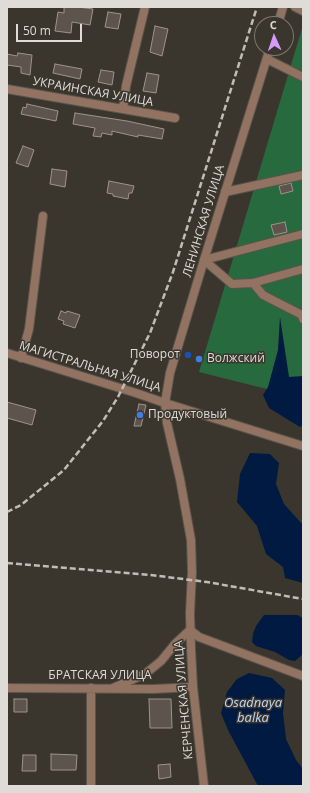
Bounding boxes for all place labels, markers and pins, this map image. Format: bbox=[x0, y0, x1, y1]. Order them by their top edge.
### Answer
place label: Поворот bbox=[130, 348, 180, 362]
marker: Поворот bbox=[183, 350, 193, 360]
place label: Волжский bbox=[207, 352, 265, 366]
marker: Волжский bbox=[194, 354, 204, 364]
place label: Продуктовый bbox=[148, 408, 227, 422]
marker: Продуктовый bbox=[135, 410, 145, 420]

